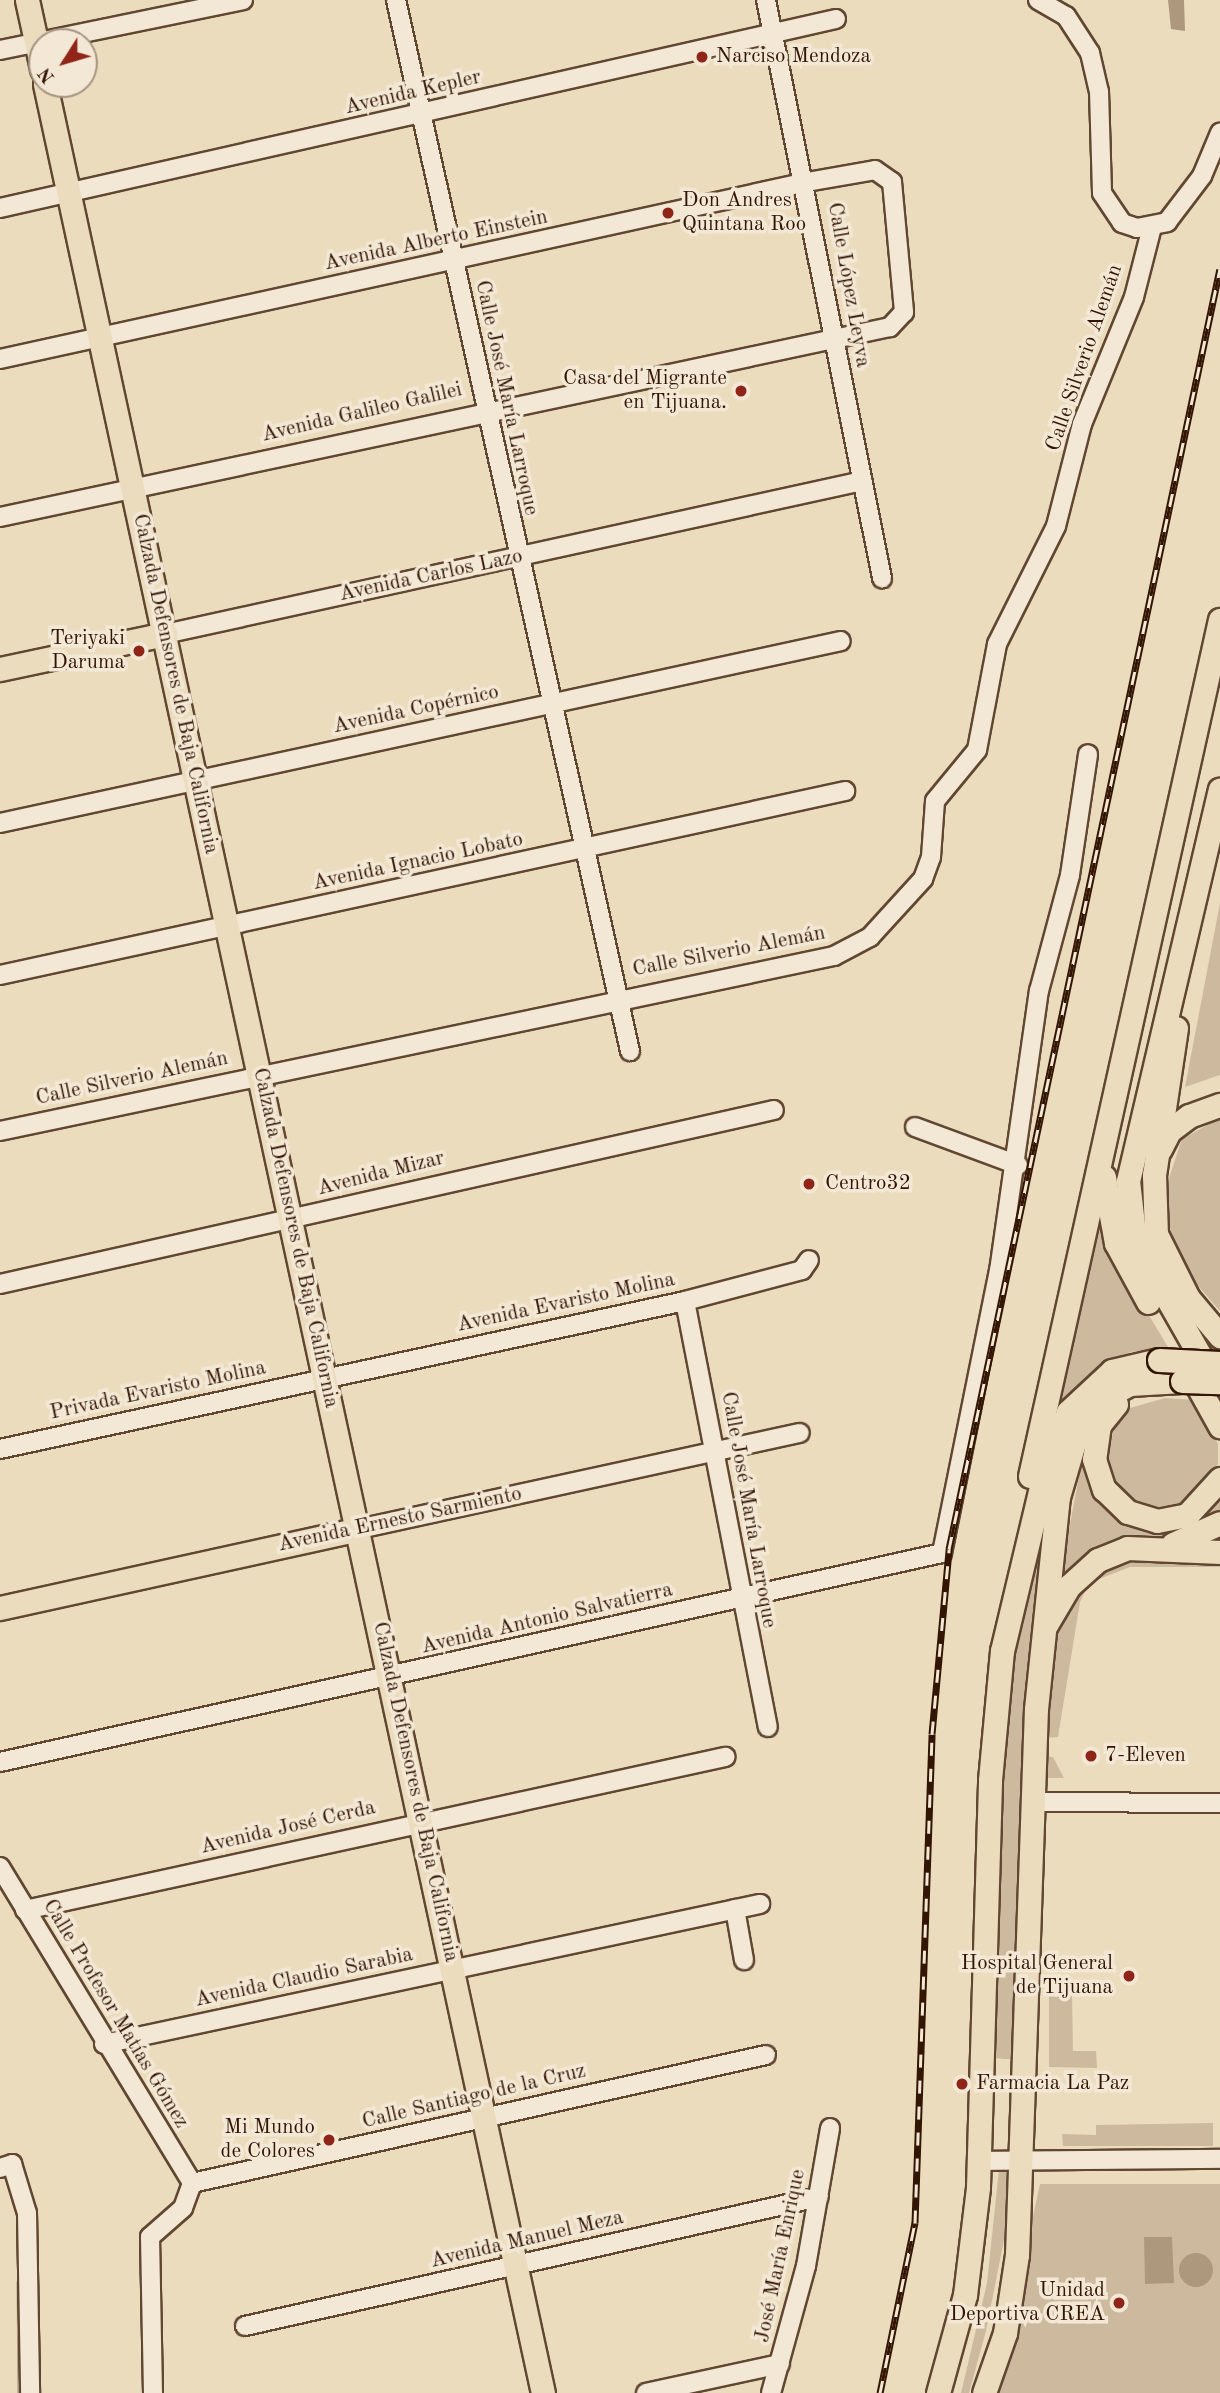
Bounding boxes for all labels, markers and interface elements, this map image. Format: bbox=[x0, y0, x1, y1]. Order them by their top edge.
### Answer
north arrow bbox=[28, 28, 98, 98]
place label: Narciso Mendoza bbox=[716, 44, 871, 70]
marker: Narciso Mendoza bbox=[694, 49, 710, 65]
text: N bbox=[35, 63, 59, 86]
street label: Avenida Kepler bbox=[342, 65, 484, 121]
place label: Don Andres Quintana Roo bbox=[682, 188, 806, 238]
street label: Calle López Leyva bbox=[821, 201, 875, 369]
street label: Avenida Alberto Einstein bbox=[322, 205, 550, 277]
marker: Don Andres Quintana Roo bbox=[660, 205, 676, 221]
street label: Calle Silverio Alemán bbox=[1041, 261, 1129, 455]
street label: Calle José María Larroque bbox=[469, 278, 543, 518]
place label: Casa del Migrante en Tijuana. bbox=[563, 366, 727, 416]
street label: Avenida Galileo Galilei bbox=[259, 378, 465, 448]
marker: Casa del Migrante en Tijuana. bbox=[733, 383, 749, 399]
street label: Calzada Defensores de Baja California bbox=[127, 512, 223, 856]
street label: Avenida Carlos Lazo bbox=[337, 544, 525, 608]
place label: Teriyaki Daruma bbox=[50, 626, 125, 676]
marker: Teriyaki Daruma bbox=[131, 643, 147, 659]
street label: Avenida Copérnico bbox=[331, 680, 501, 740]
street label: Avenida Ignacio Lobato bbox=[310, 827, 526, 897]
street label: Calle Silverio Alemán bbox=[630, 921, 828, 983]
street label: Calle Silverio Alemán bbox=[34, 1046, 230, 1112]
street label: Calzada Defensores de Baja California bbox=[247, 1066, 343, 1410]
street label: Avenida Mizar bbox=[315, 1146, 447, 1202]
place label: Centro32 bbox=[825, 1171, 911, 1197]
marker: Centro32 bbox=[799, 1174, 819, 1194]
street label: Avenida Evaristo Molina bbox=[455, 1268, 677, 1338]
street label: Privada Evaristo Molina bbox=[48, 1356, 268, 1426]
street label: Calle José María Larroque bbox=[715, 1390, 781, 1630]
street label: Avenida Ernesto Sarmiento bbox=[276, 1482, 524, 1558]
street label: Avenida Antonio Salvatierra bbox=[419, 1578, 675, 1660]
street label: Calzada Defensores de Baja California bbox=[367, 1620, 463, 1964]
place label: 7-Eleven bbox=[1105, 1743, 1186, 1769]
marker: 7-Eleven bbox=[1083, 1748, 1099, 1764]
street label: Avenida José Cerda bbox=[198, 1796, 378, 1860]
street label: Calle Profesor Matías Gómez bbox=[37, 1895, 193, 2133]
street label: Avenida Claudio Sarabia bbox=[193, 1943, 415, 2013]
place label: Hospital General de Tijuana bbox=[961, 1951, 1113, 2001]
marker: Hospital General de Tijuana bbox=[1119, 1966, 1139, 1986]
street label: Calle Santiago de la Cruz bbox=[360, 2059, 588, 2135]
place label: Farmacia La Paz bbox=[976, 2071, 1129, 2097]
marker: Farmacia La Paz bbox=[954, 2076, 970, 2092]
place label: Mi Mundo de Colores bbox=[221, 2115, 315, 2165]
marker: Mi Mundo de Colores bbox=[321, 2132, 337, 2148]
street label: José María Enrique bbox=[750, 2167, 812, 2345]
street label: Avenida Manuel Meza bbox=[428, 2206, 626, 2274]
place label: Unidad Deportiva CREA bbox=[950, 2278, 1105, 2328]
marker: Unidad Deportiva CREA bbox=[1111, 2295, 1127, 2311]

